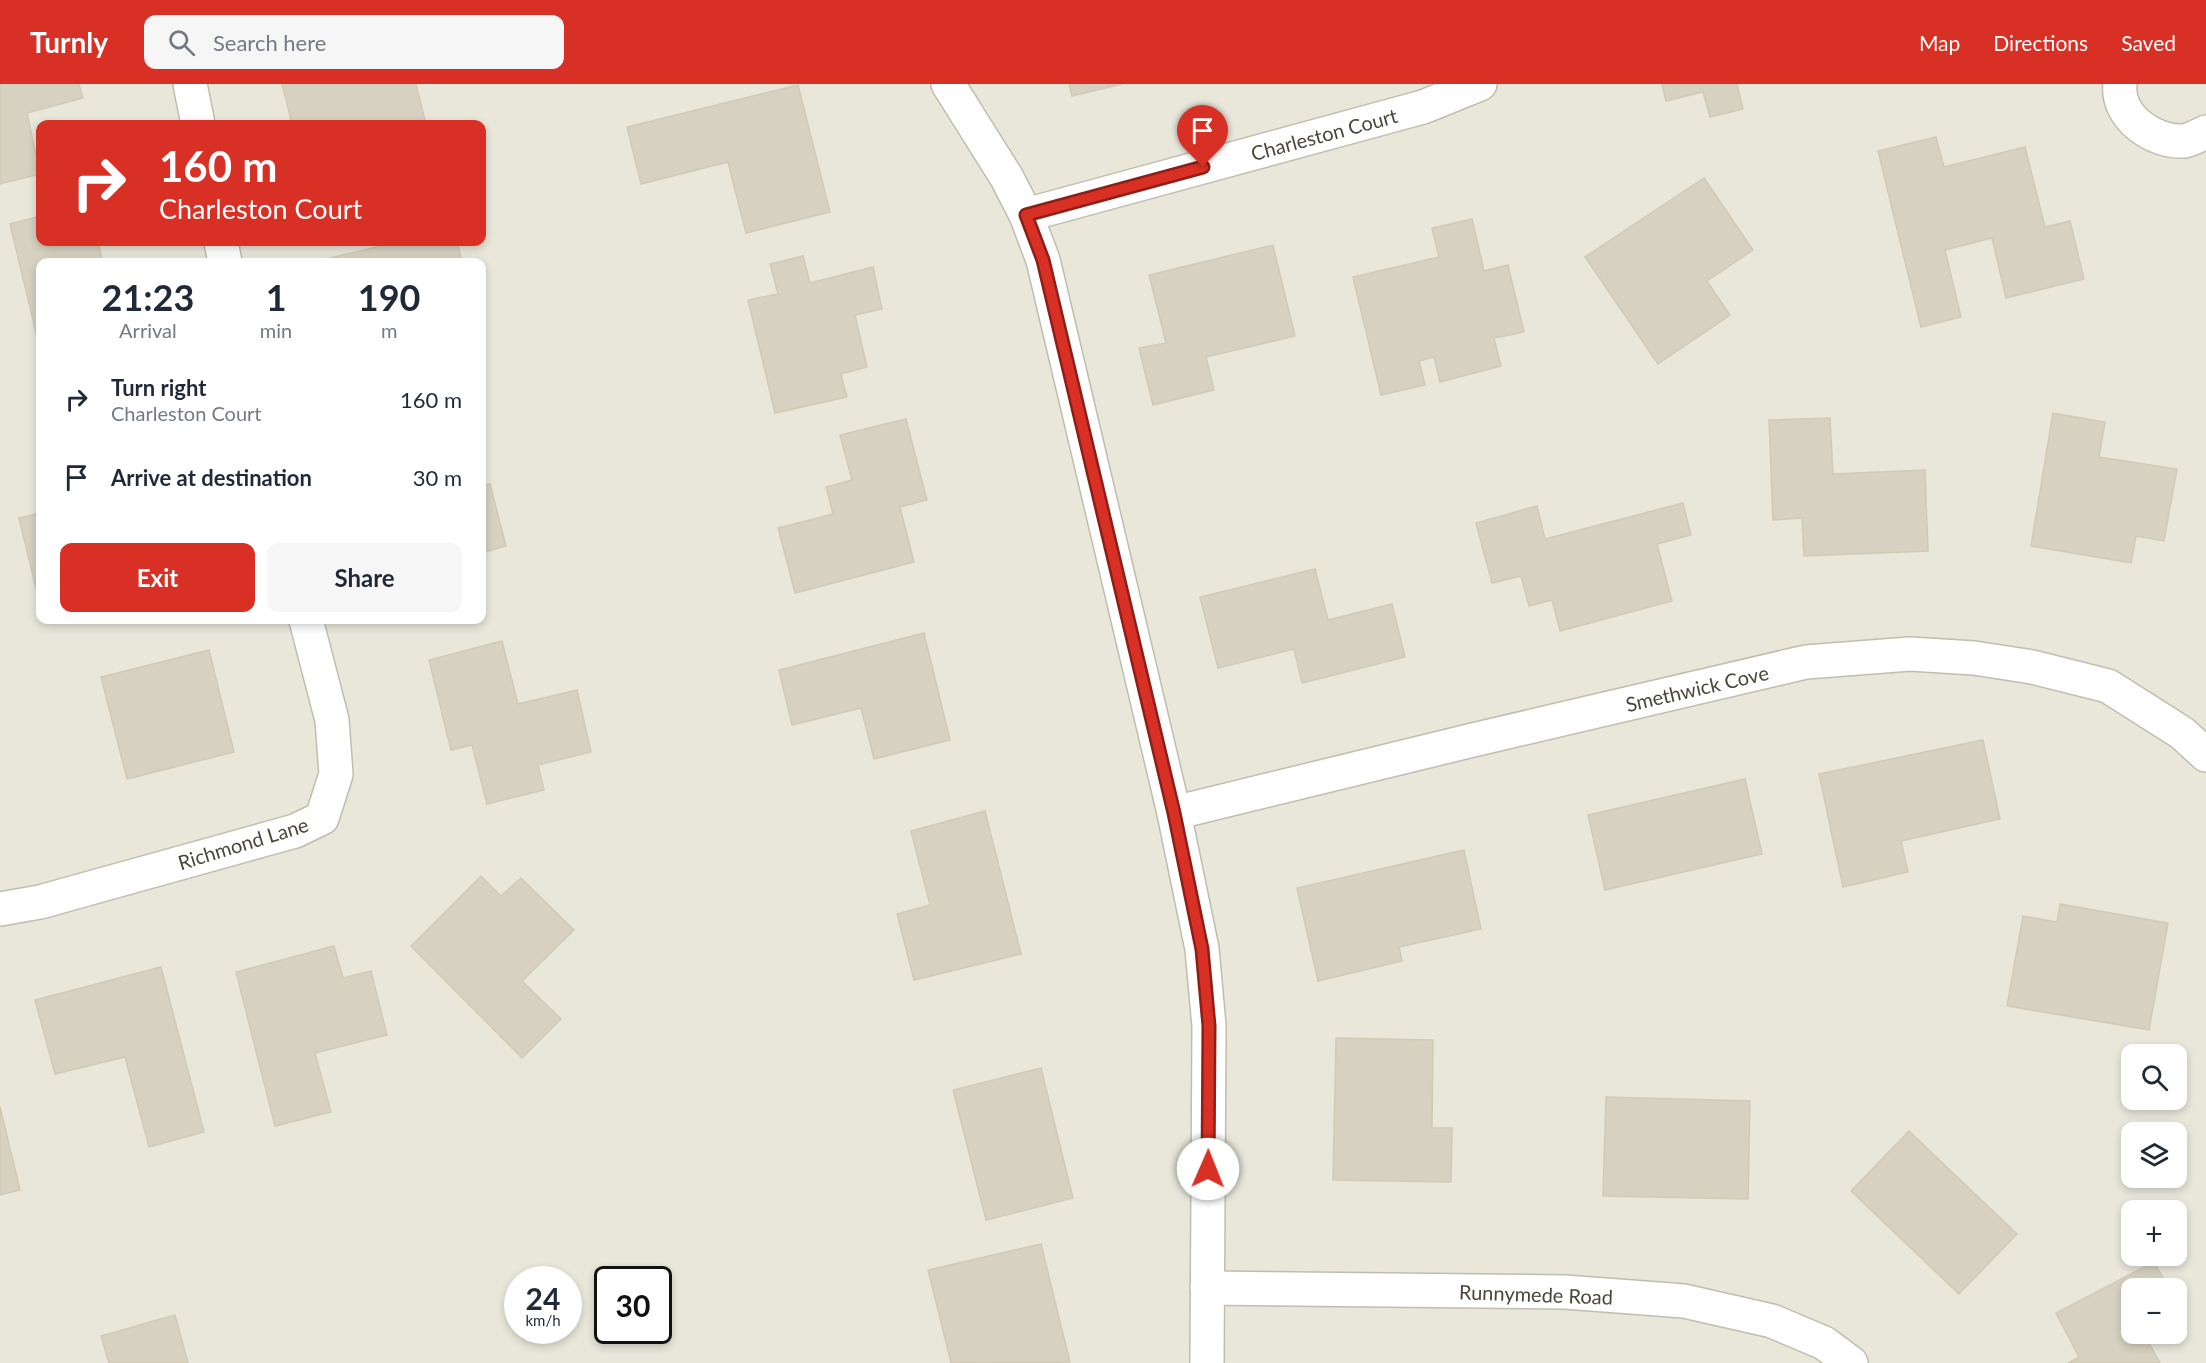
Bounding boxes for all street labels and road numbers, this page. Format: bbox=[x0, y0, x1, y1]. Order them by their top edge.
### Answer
street label: Charleston Court bbox=[1248, 103, 1400, 165]
street label: Smethwick Cove bbox=[1623, 660, 1771, 716]
street label: Richmond Lane bbox=[175, 812, 311, 874]
street label: Runnymede Road bbox=[1459, 1279, 1613, 1309]

